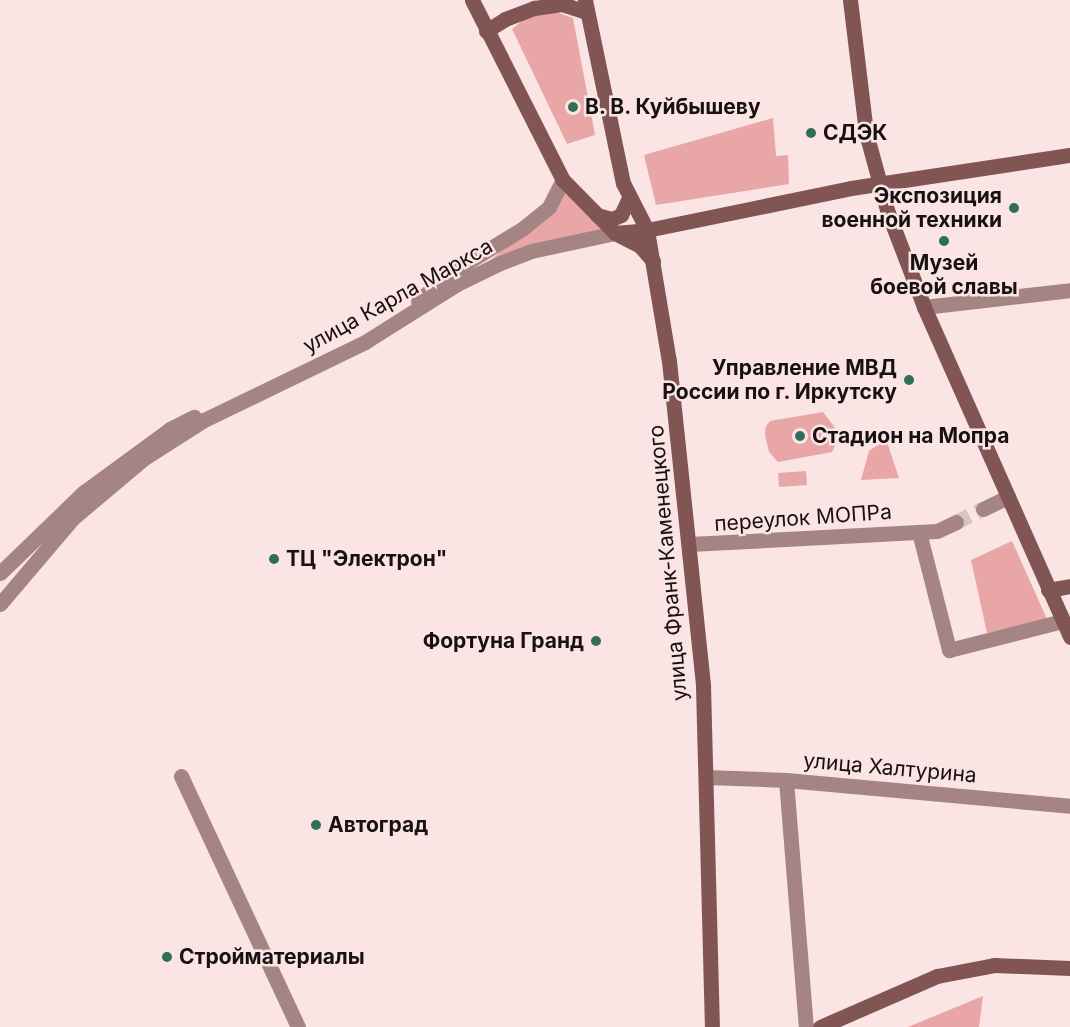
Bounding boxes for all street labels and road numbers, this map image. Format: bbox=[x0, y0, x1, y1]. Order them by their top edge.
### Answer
street label: улица Карла Маркса bbox=[299, 233, 497, 359]
street label: улица Франк-Каменецкого bbox=[643, 424, 693, 702]
street label: переулок МОПРа bbox=[713, 499, 893, 537]
street label: улица Халтурина bbox=[802, 748, 978, 788]

